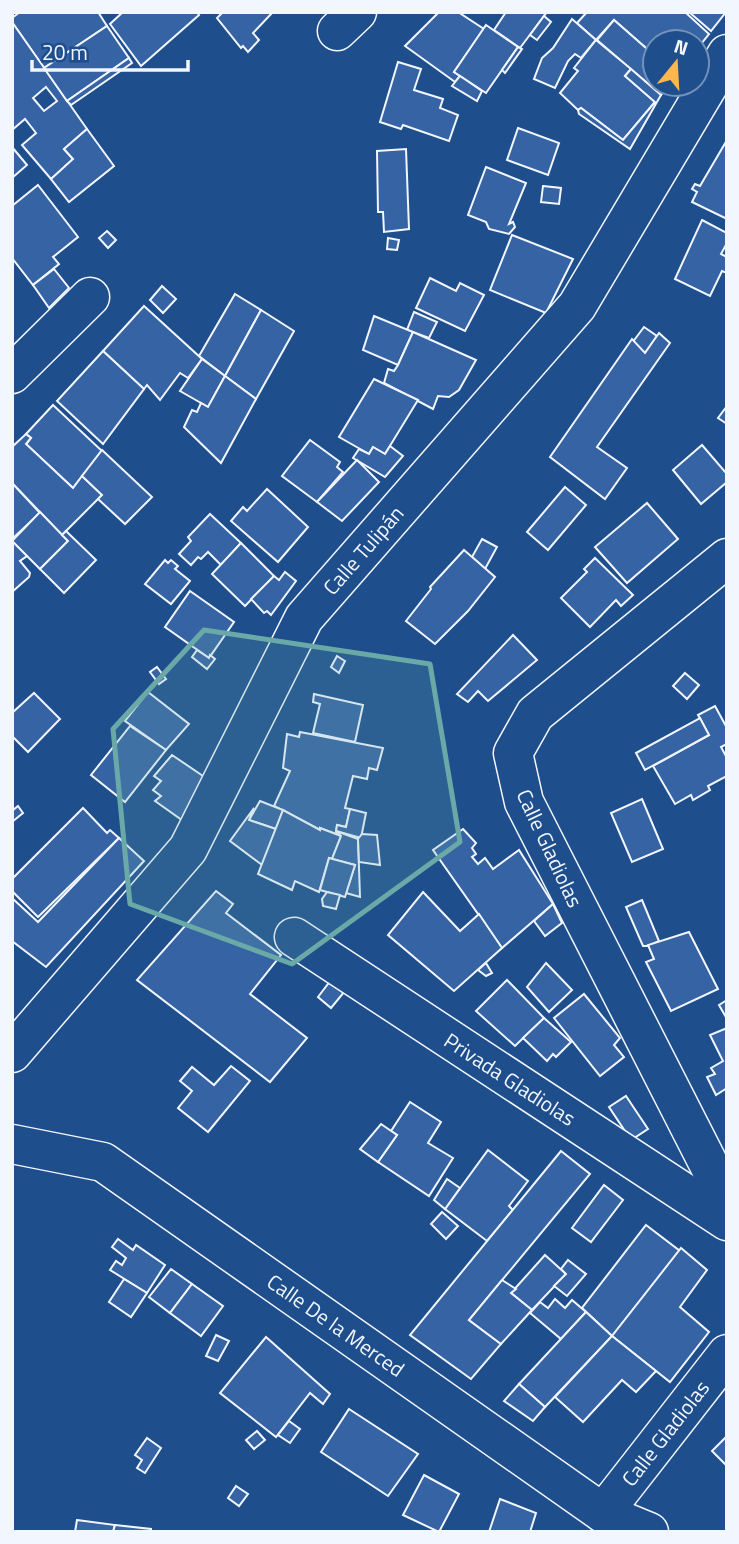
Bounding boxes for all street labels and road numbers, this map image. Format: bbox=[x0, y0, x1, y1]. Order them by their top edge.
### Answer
street label: Calle Tulipán bbox=[315, 498, 411, 602]
street label: Calle Gladiolas bbox=[509, 784, 591, 912]
street label: Privada Gladiolas bbox=[438, 1024, 582, 1134]
street label: Calle De la Merced bbox=[261, 1266, 411, 1384]
street label: Calle Gladiolas bbox=[613, 1373, 717, 1493]

